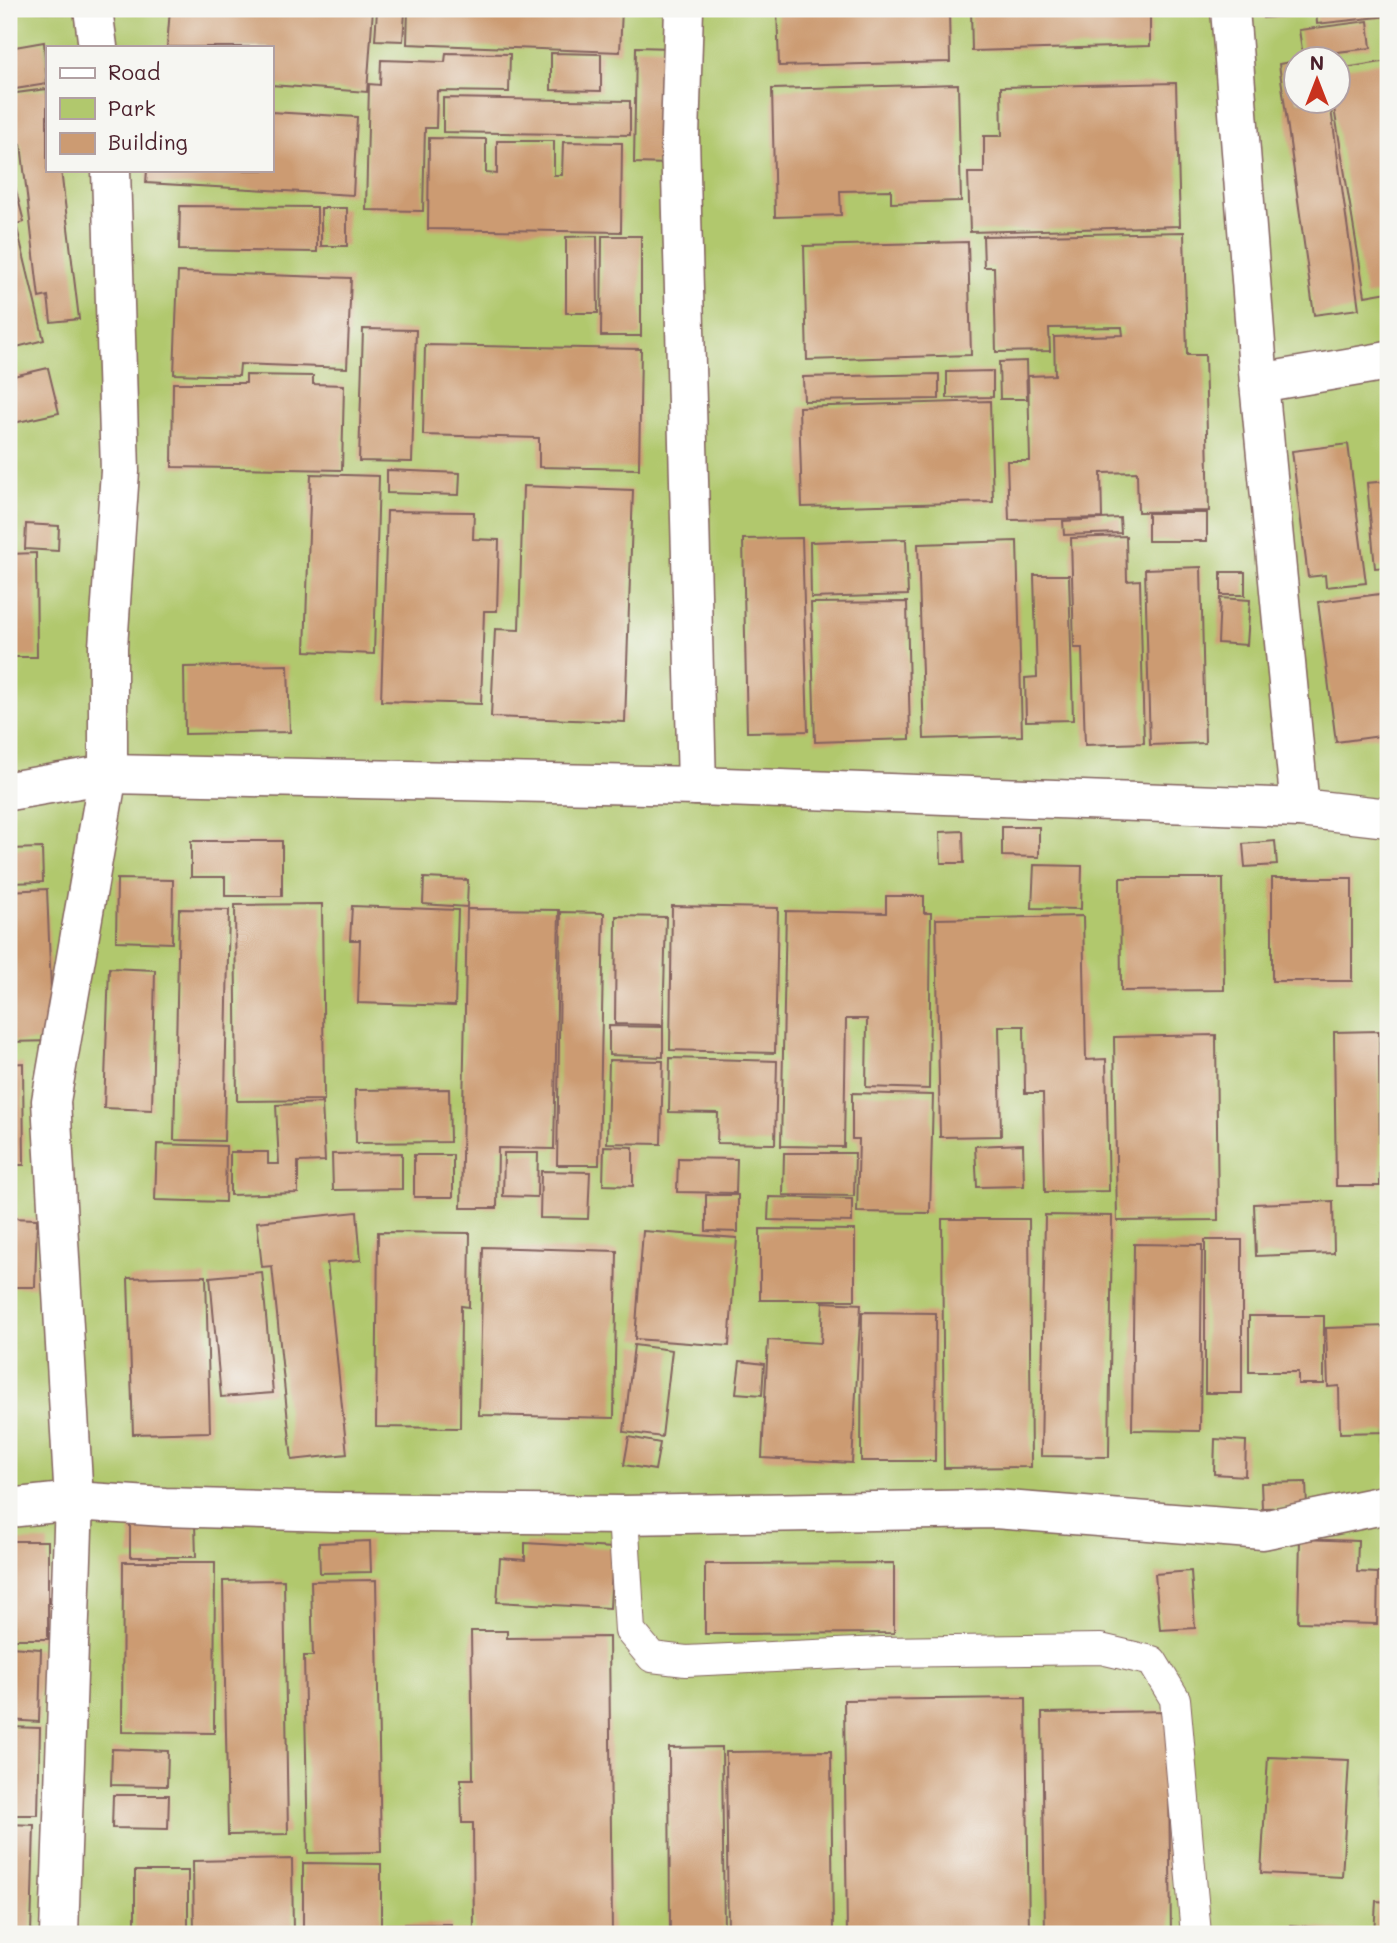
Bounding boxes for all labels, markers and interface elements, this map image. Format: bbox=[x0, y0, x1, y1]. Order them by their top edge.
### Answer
legend bbox=[46, 46, 273, 172]
north arrow bbox=[1282, 46, 1352, 116]
text: N bbox=[1310, 50, 1324, 75]
text: Road bbox=[108, 58, 160, 85]
text: Park bbox=[108, 94, 156, 121]
text: Building bbox=[108, 128, 188, 155]

